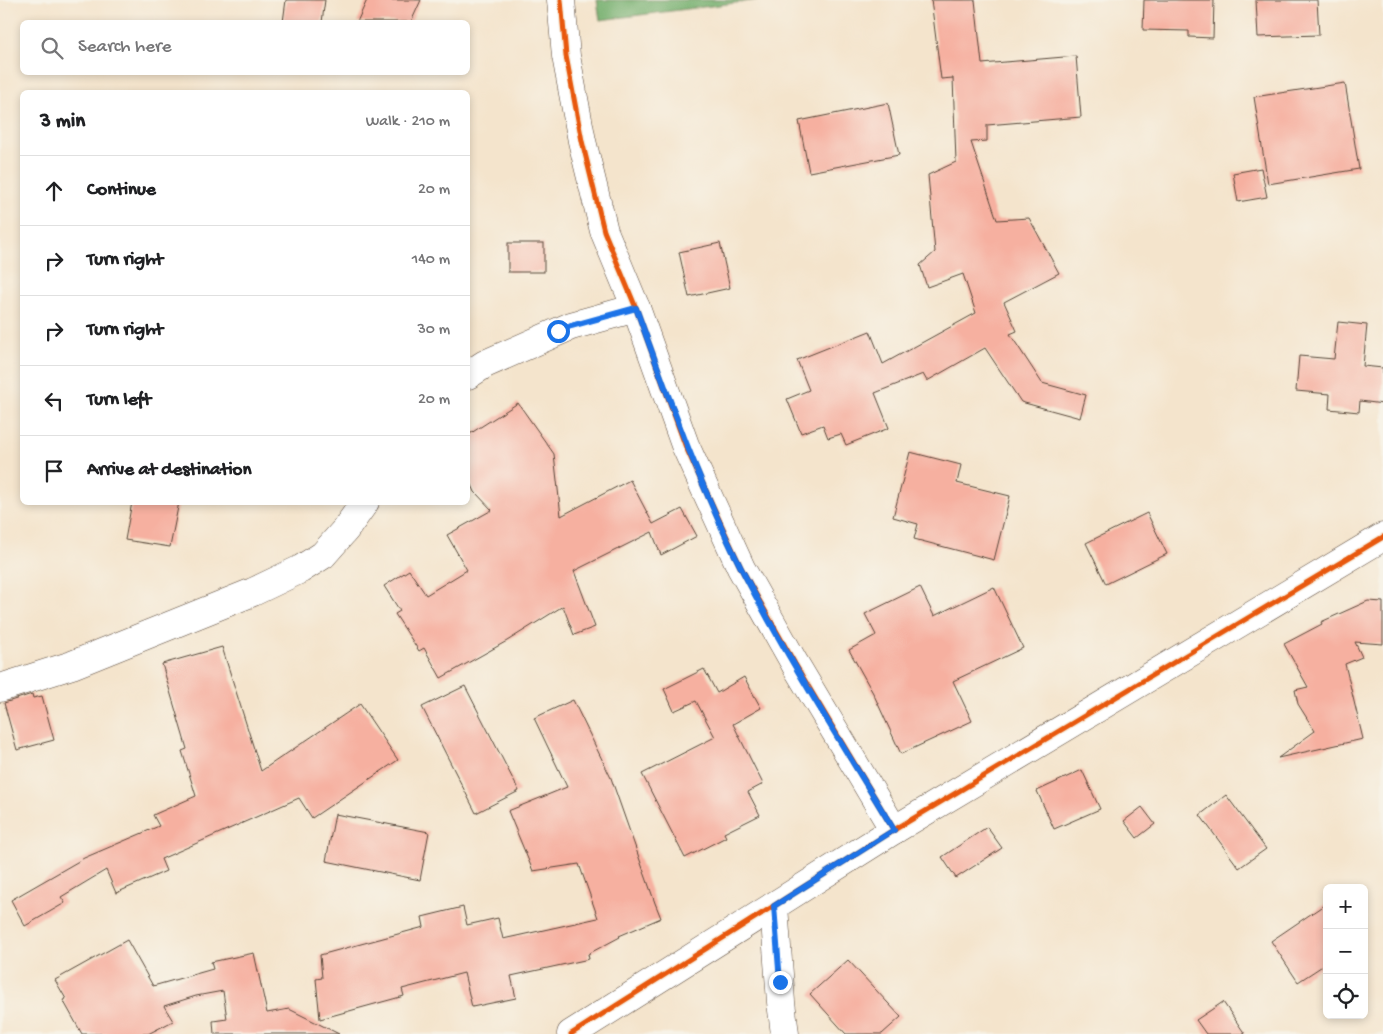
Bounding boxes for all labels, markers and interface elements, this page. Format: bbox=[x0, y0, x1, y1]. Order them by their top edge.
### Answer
search box bbox=[20, 20, 470, 75]
icon: search bbox=[38, 34, 66, 62]
text: Search here bbox=[78, 36, 172, 59]
text: 3 min bbox=[40, 110, 85, 135]
text: Walk · 210 m bbox=[366, 113, 450, 132]
icon: ahead bbox=[40, 177, 68, 205]
text: Continue bbox=[87, 179, 156, 202]
text: 20 m bbox=[418, 181, 450, 200]
icon: right bbox=[40, 247, 68, 275]
text: Turn right bbox=[87, 249, 163, 272]
text: 140 m bbox=[412, 251, 450, 270]
icon: right bbox=[40, 317, 68, 345]
text: Turn right bbox=[87, 319, 163, 342]
route start bbox=[547, 320, 570, 343]
text: 30 m bbox=[417, 321, 450, 340]
icon: left bbox=[40, 387, 68, 415]
text: Turn left bbox=[87, 389, 151, 412]
text: 20 m bbox=[418, 391, 450, 410]
icon: arrive bbox=[40, 457, 68, 485]
text: Arrive at destination bbox=[87, 459, 251, 482]
map controls bbox=[1323, 884, 1368, 1019]
button: + bbox=[1323, 884, 1368, 929]
button: − bbox=[1323, 929, 1368, 974]
route end bbox=[769, 971, 792, 994]
button: locate bbox=[1323, 974, 1368, 1019]

